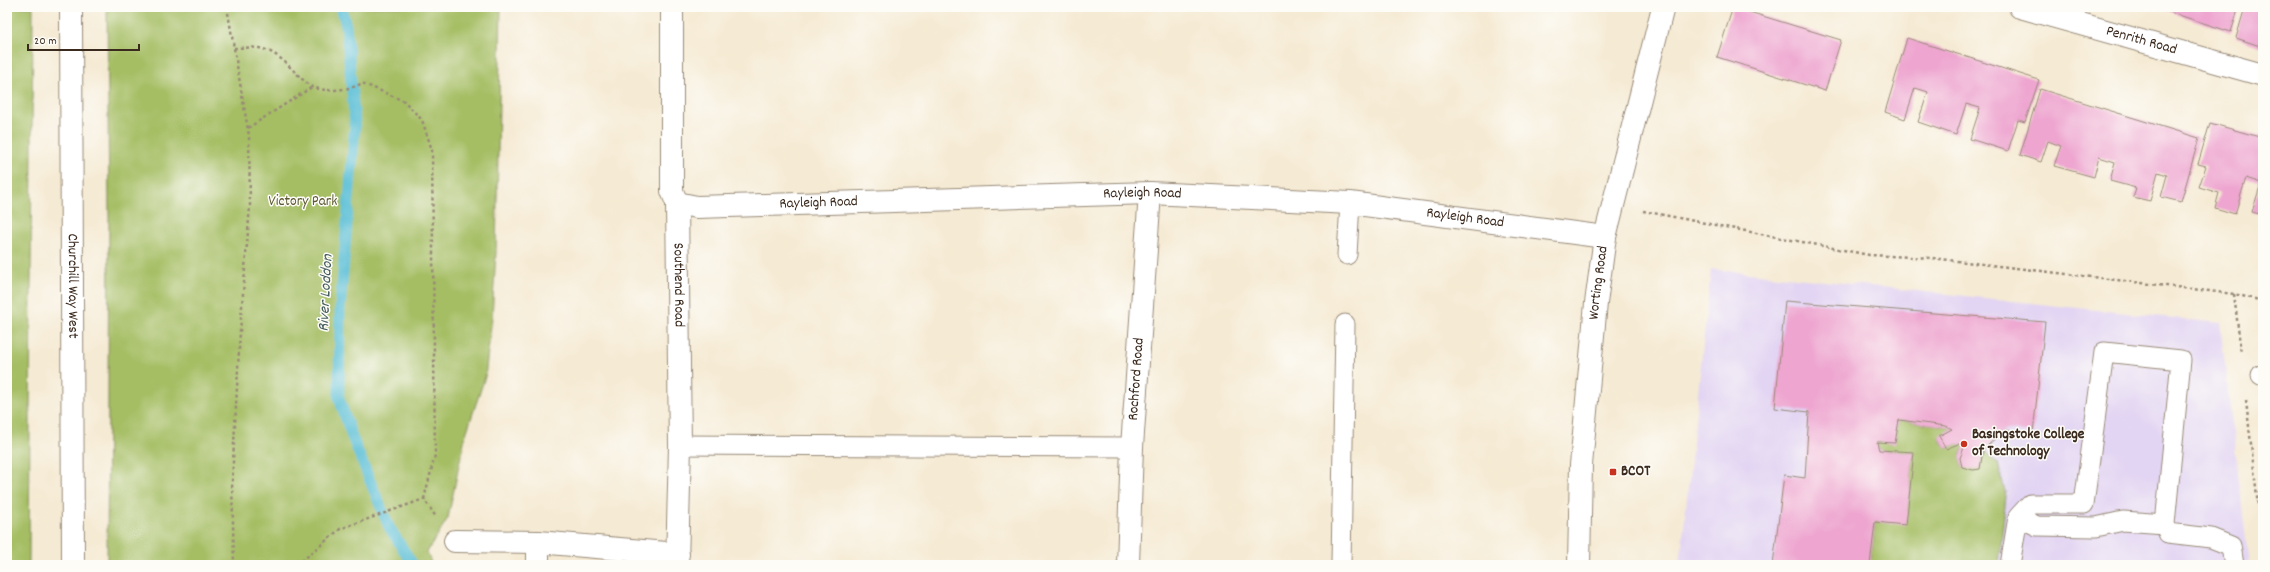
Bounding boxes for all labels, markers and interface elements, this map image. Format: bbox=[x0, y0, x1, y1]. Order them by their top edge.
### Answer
street label: Penrith Road bbox=[2103, 21, 2179, 61]
scale bar bbox=[28, 26, 139, 52]
text: 20 m bbox=[34, 33, 57, 50]
street label: Rayleigh Road bbox=[1103, 182, 1182, 206]
park label: Victory Park bbox=[269, 191, 337, 213]
street label: Rayleigh Road bbox=[779, 191, 858, 215]
street label: Rayleigh Road bbox=[1425, 202, 1505, 234]
street label: Churchill Way West bbox=[61, 234, 83, 339]
street label: Southend Road bbox=[666, 243, 690, 327]
street label: Worting Road bbox=[1583, 245, 1615, 321]
water label: River Loddon bbox=[312, 253, 340, 332]
street label: Rochford Road bbox=[1123, 337, 1151, 421]
place label: Basingstoke College of Technology bbox=[1972, 424, 2085, 463]
marker: Basingstoke College of Technology bbox=[1959, 439, 1969, 449]
place label: BCOT bbox=[1621, 461, 1651, 483]
marker: BCOT bbox=[1608, 467, 1618, 477]

